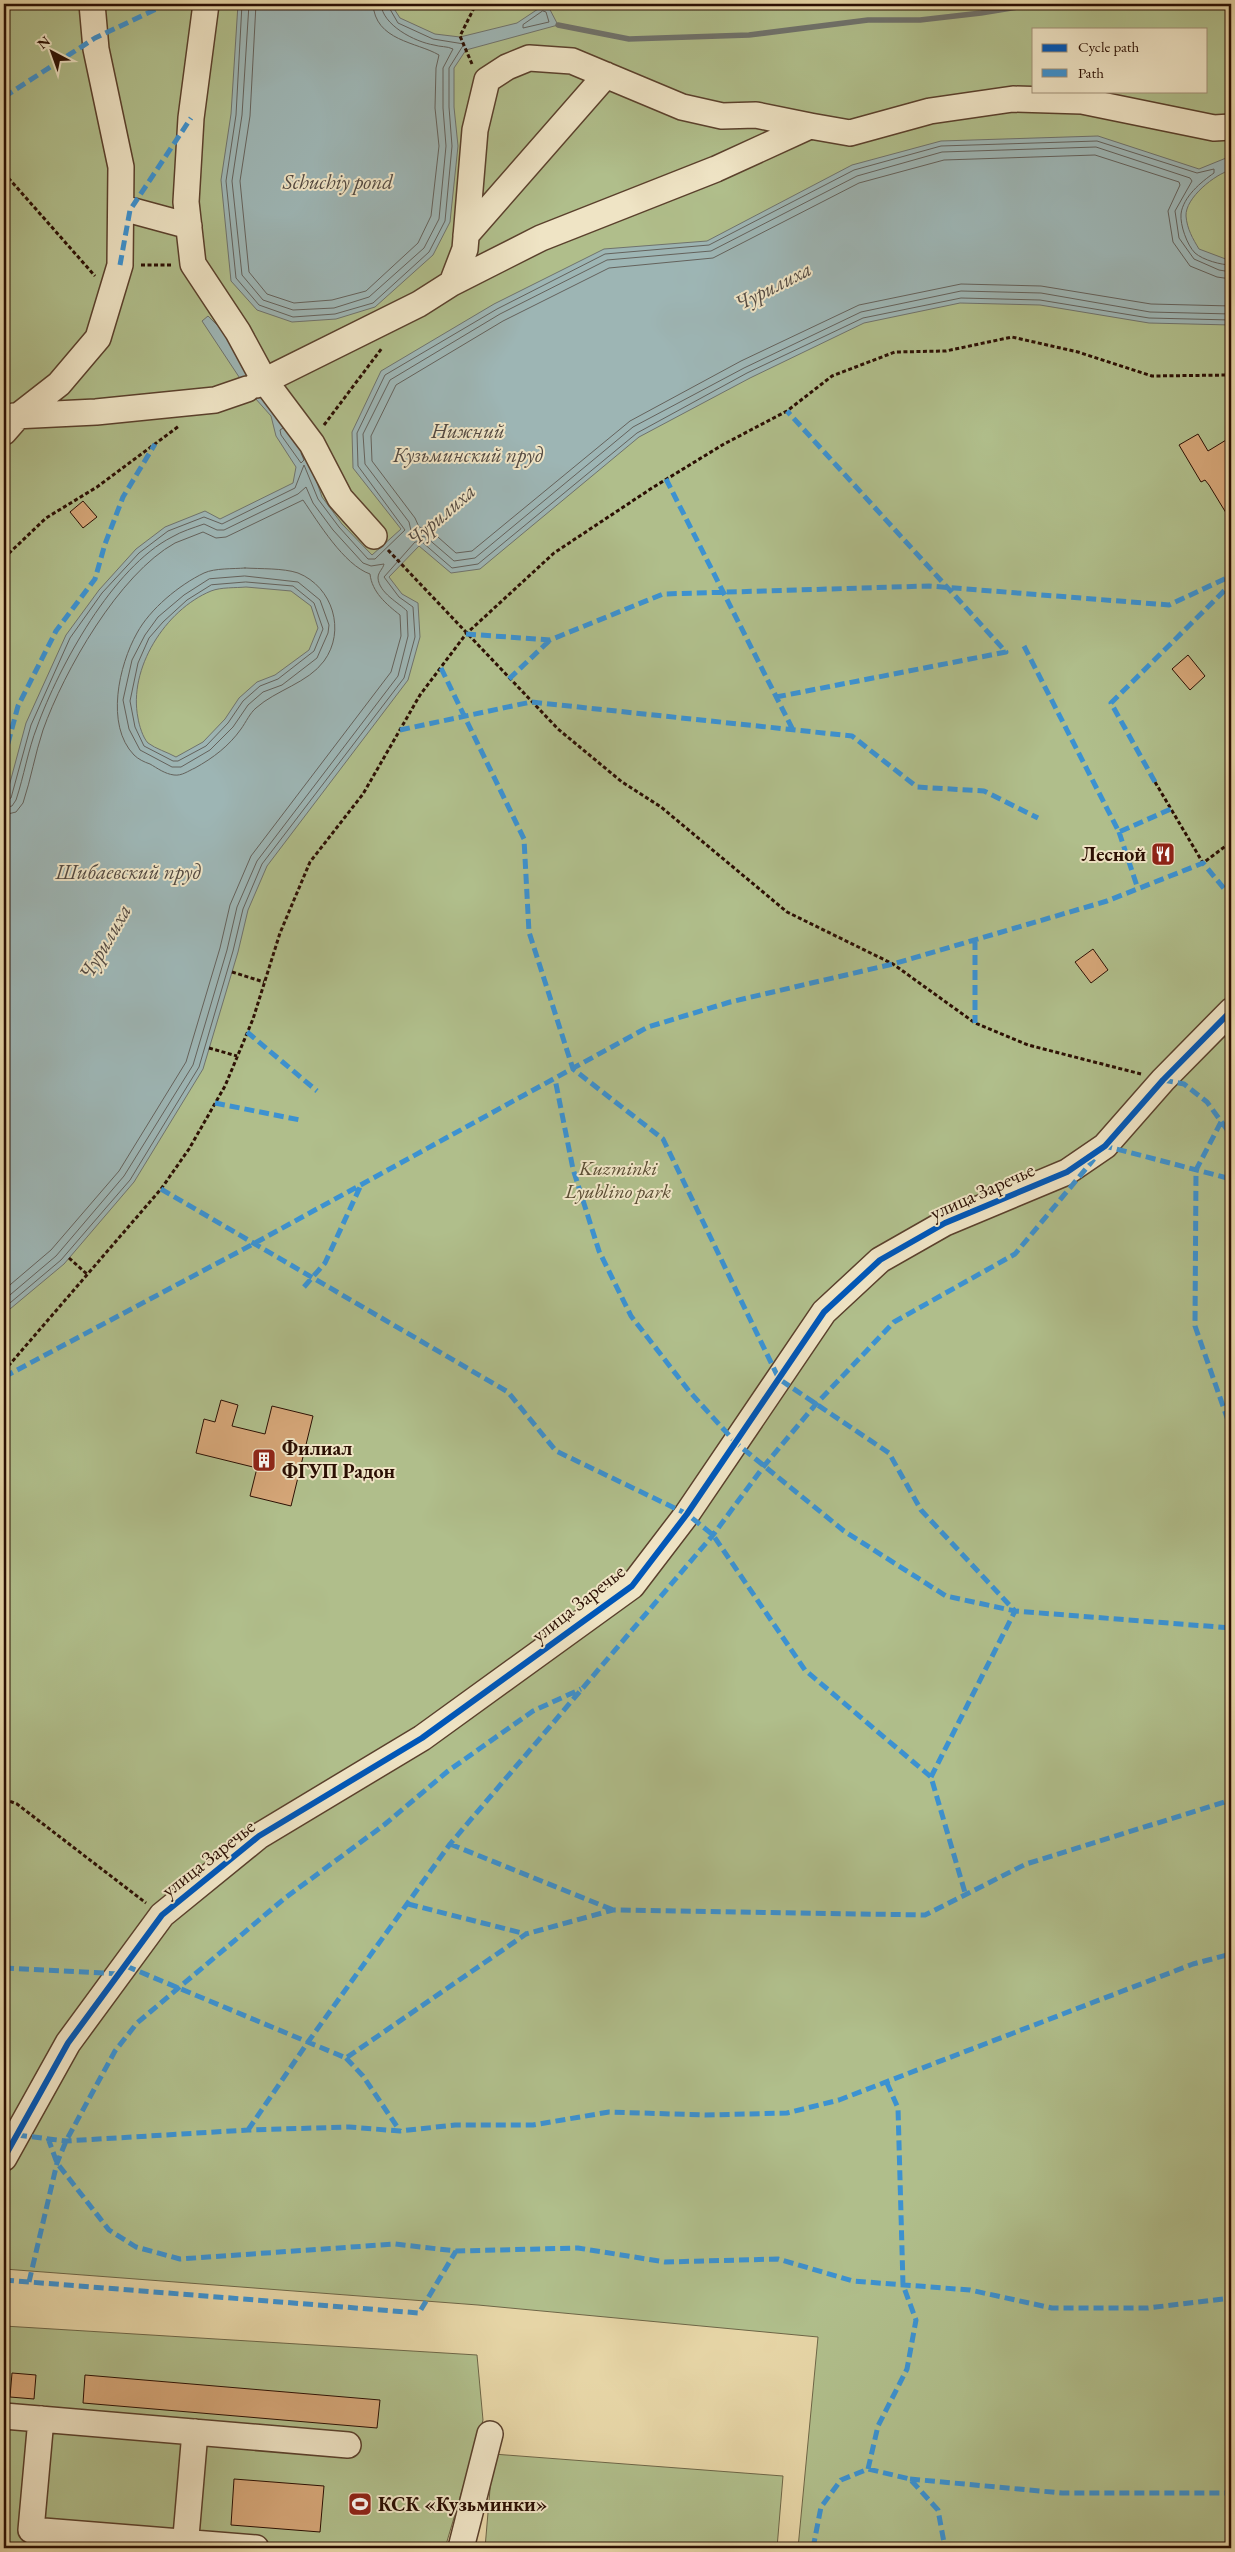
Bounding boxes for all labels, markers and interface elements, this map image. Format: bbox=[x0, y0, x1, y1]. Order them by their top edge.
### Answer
north arrow bbox=[28, 28, 78, 78]
legend bbox=[1032, 28, 1208, 92]
text: N bbox=[33, 31, 54, 53]
text: Cycle path bbox=[1078, 37, 1140, 56]
text: Path bbox=[1078, 63, 1104, 82]
water label: Schuchiy pond bbox=[282, 168, 393, 195]
water label: Чурилиха bbox=[730, 255, 816, 316]
water label: Нижний Кузьминский пруд bbox=[392, 417, 544, 468]
water label: Чурилиха bbox=[401, 477, 481, 552]
place label: Лесной bbox=[1081, 841, 1146, 867]
restaurant icon: Лесной bbox=[1150, 841, 1176, 867]
water label: Шибаевский пруд bbox=[54, 858, 201, 885]
water label: Чурилиха bbox=[72, 899, 137, 984]
park label: Kuzminki Lyublino park bbox=[564, 1155, 671, 1204]
street label: улица Заречье bbox=[926, 1156, 1039, 1226]
place label: Филиал ФГУП Радон bbox=[282, 1435, 396, 1484]
building icon: Филиал ФГУП Радон bbox=[251, 1447, 277, 1473]
street label: улица Заречье bbox=[526, 1558, 630, 1648]
street label: улица Заречье bbox=[156, 1813, 260, 1903]
sports icon: КСК «Кузьминки» bbox=[347, 2491, 373, 2517]
place label: КСК «Кузьминки» bbox=[378, 2491, 547, 2517]

